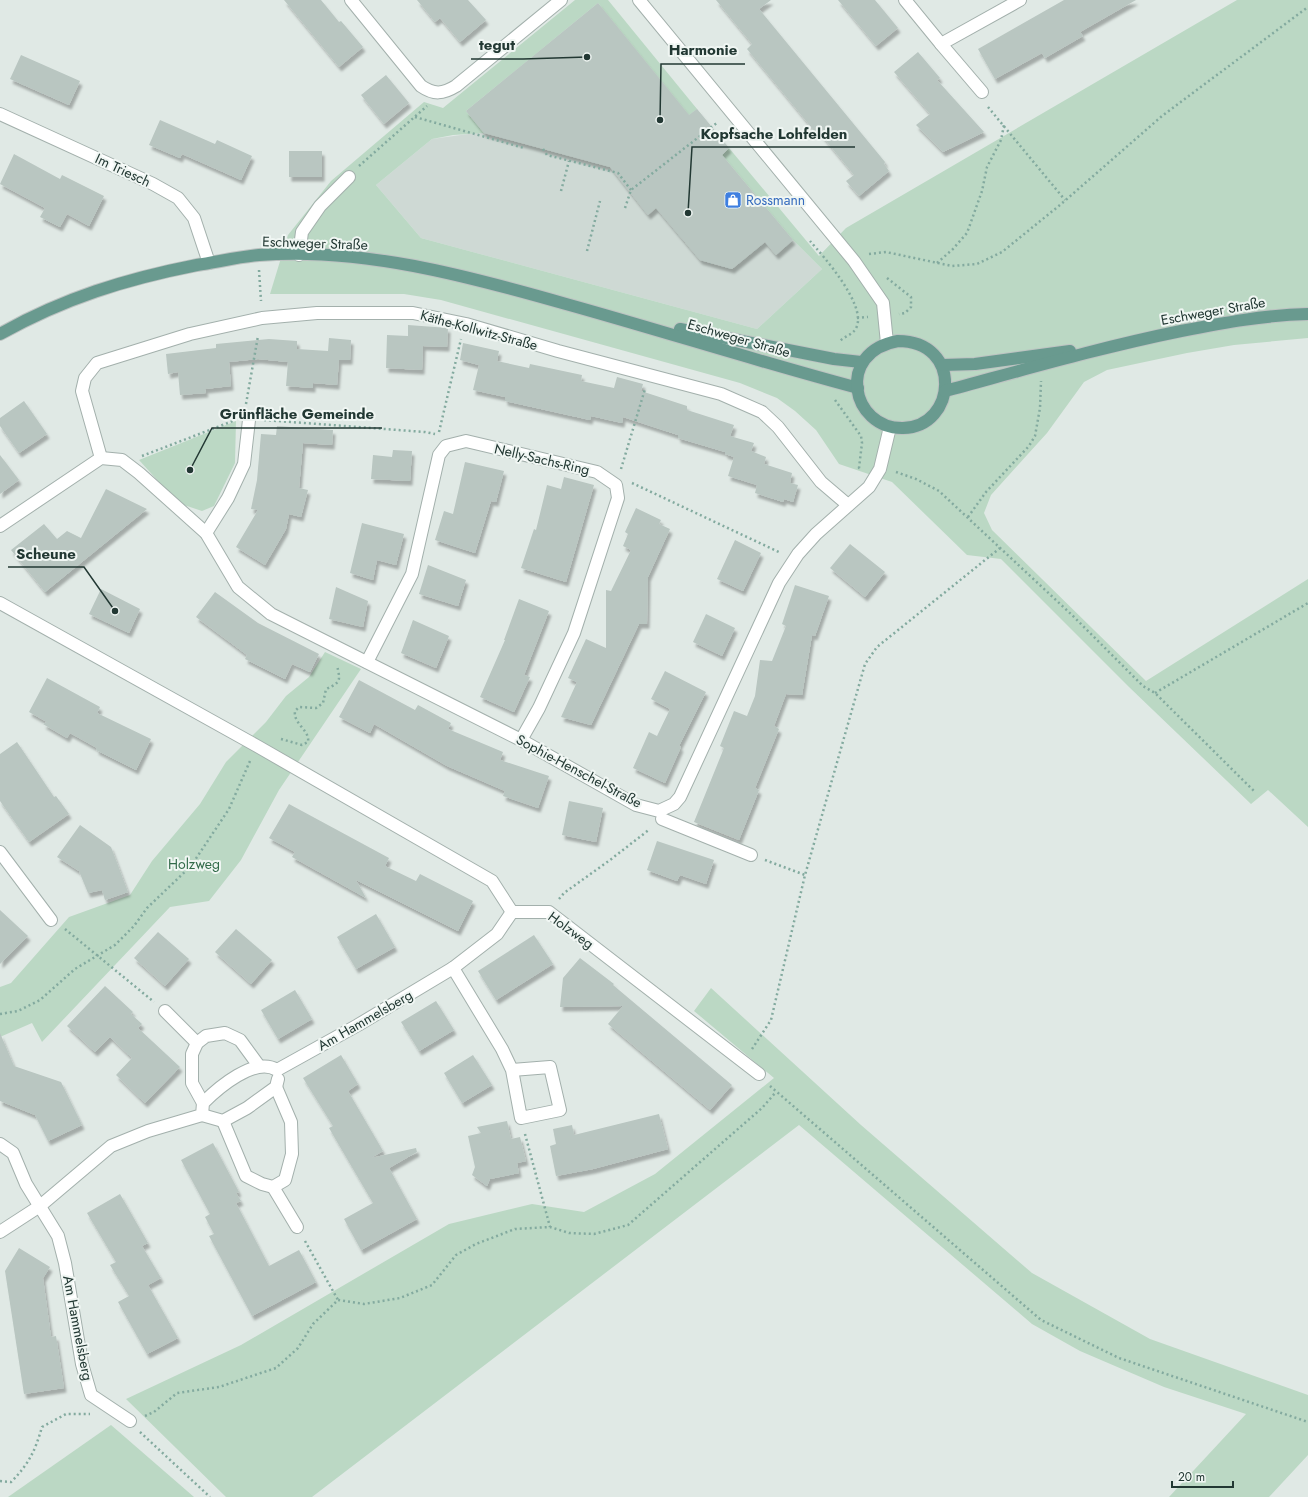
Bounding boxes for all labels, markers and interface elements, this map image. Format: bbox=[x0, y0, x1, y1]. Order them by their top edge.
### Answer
callout: tegut bbox=[471, 32, 523, 59]
text: tegut bbox=[479, 34, 515, 56]
callout: Harmonie bbox=[661, 37, 745, 64]
text: Harmonie bbox=[669, 39, 738, 61]
callout: Kopfsache Lohfelden bbox=[692, 120, 855, 147]
text: Kopfsache Lohfelden bbox=[701, 123, 847, 145]
street label: Im Triesch bbox=[92, 148, 154, 192]
shop icon: Rossmann bbox=[723, 190, 743, 210]
place label: Rossmann bbox=[746, 190, 805, 210]
street label: Eschweger Straße bbox=[262, 231, 368, 255]
street label: Eschweger Straße bbox=[1159, 292, 1267, 330]
street label: Käthe-Kollwitz-Straße bbox=[418, 305, 540, 355]
street label: Eschweger Straße bbox=[685, 314, 793, 362]
callout: Grünfläche Gemeinde bbox=[212, 401, 382, 428]
text: Grünfläche Gemeinde bbox=[220, 403, 375, 425]
street label: Nelly-Sachs-Ring bbox=[492, 438, 592, 480]
callout: Scheune bbox=[8, 540, 84, 567]
text: Scheune bbox=[16, 543, 76, 565]
street label: Sophie-Henschel-Straße bbox=[513, 729, 645, 813]
park label: Holzweg bbox=[168, 854, 220, 874]
street label: Holzweg bbox=[544, 907, 598, 953]
street label: Am Hammelsberg bbox=[314, 985, 416, 1055]
street label: Am Hammelsberg bbox=[58, 1274, 98, 1382]
scale bar bbox=[1172, 1463, 1233, 1489]
text: 20 m bbox=[1178, 1468, 1205, 1486]

